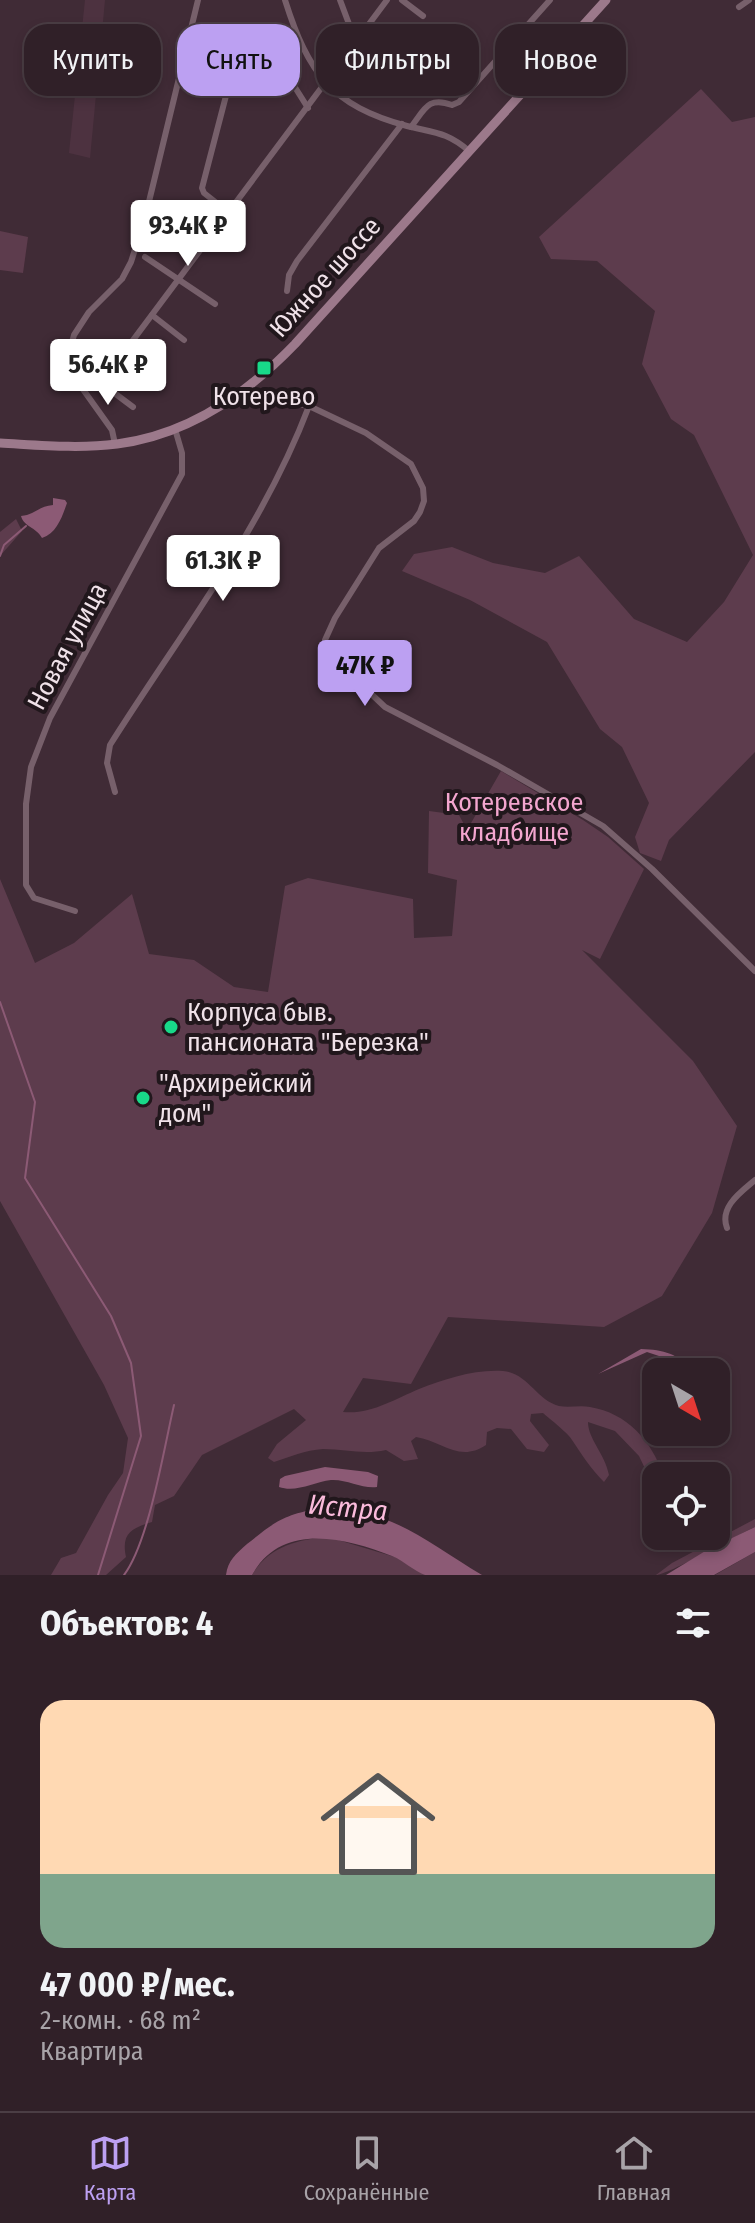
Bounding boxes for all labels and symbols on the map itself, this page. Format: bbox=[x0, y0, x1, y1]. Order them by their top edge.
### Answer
pin: 93.4K ₽ bbox=[114, 200, 262, 268]
street label: Южное шоссе bbox=[264, 211, 387, 344]
pin: 56.4K ₽ bbox=[34, 339, 182, 407]
marker: Котерево bbox=[255, 359, 273, 377]
place label: Котерево bbox=[213, 381, 315, 412]
pin: 61.3K ₽ bbox=[149, 535, 297, 603]
street label: Новая улица bbox=[21, 578, 114, 715]
pin: 47K ₽ bbox=[309, 640, 421, 708]
park label: Котеревское кладбище bbox=[445, 787, 583, 848]
place label: Корпуса быв. пансионата "Березка" bbox=[187, 997, 429, 1058]
marker: Корпуса быв. пансионата "Березка" bbox=[162, 1018, 180, 1036]
place label: "Архирейский дом" bbox=[159, 1068, 313, 1129]
marker: "Архирейский дом" bbox=[134, 1089, 152, 1107]
north arrow bbox=[642, 1358, 730, 1446]
water label: Истра bbox=[307, 1488, 389, 1527]

